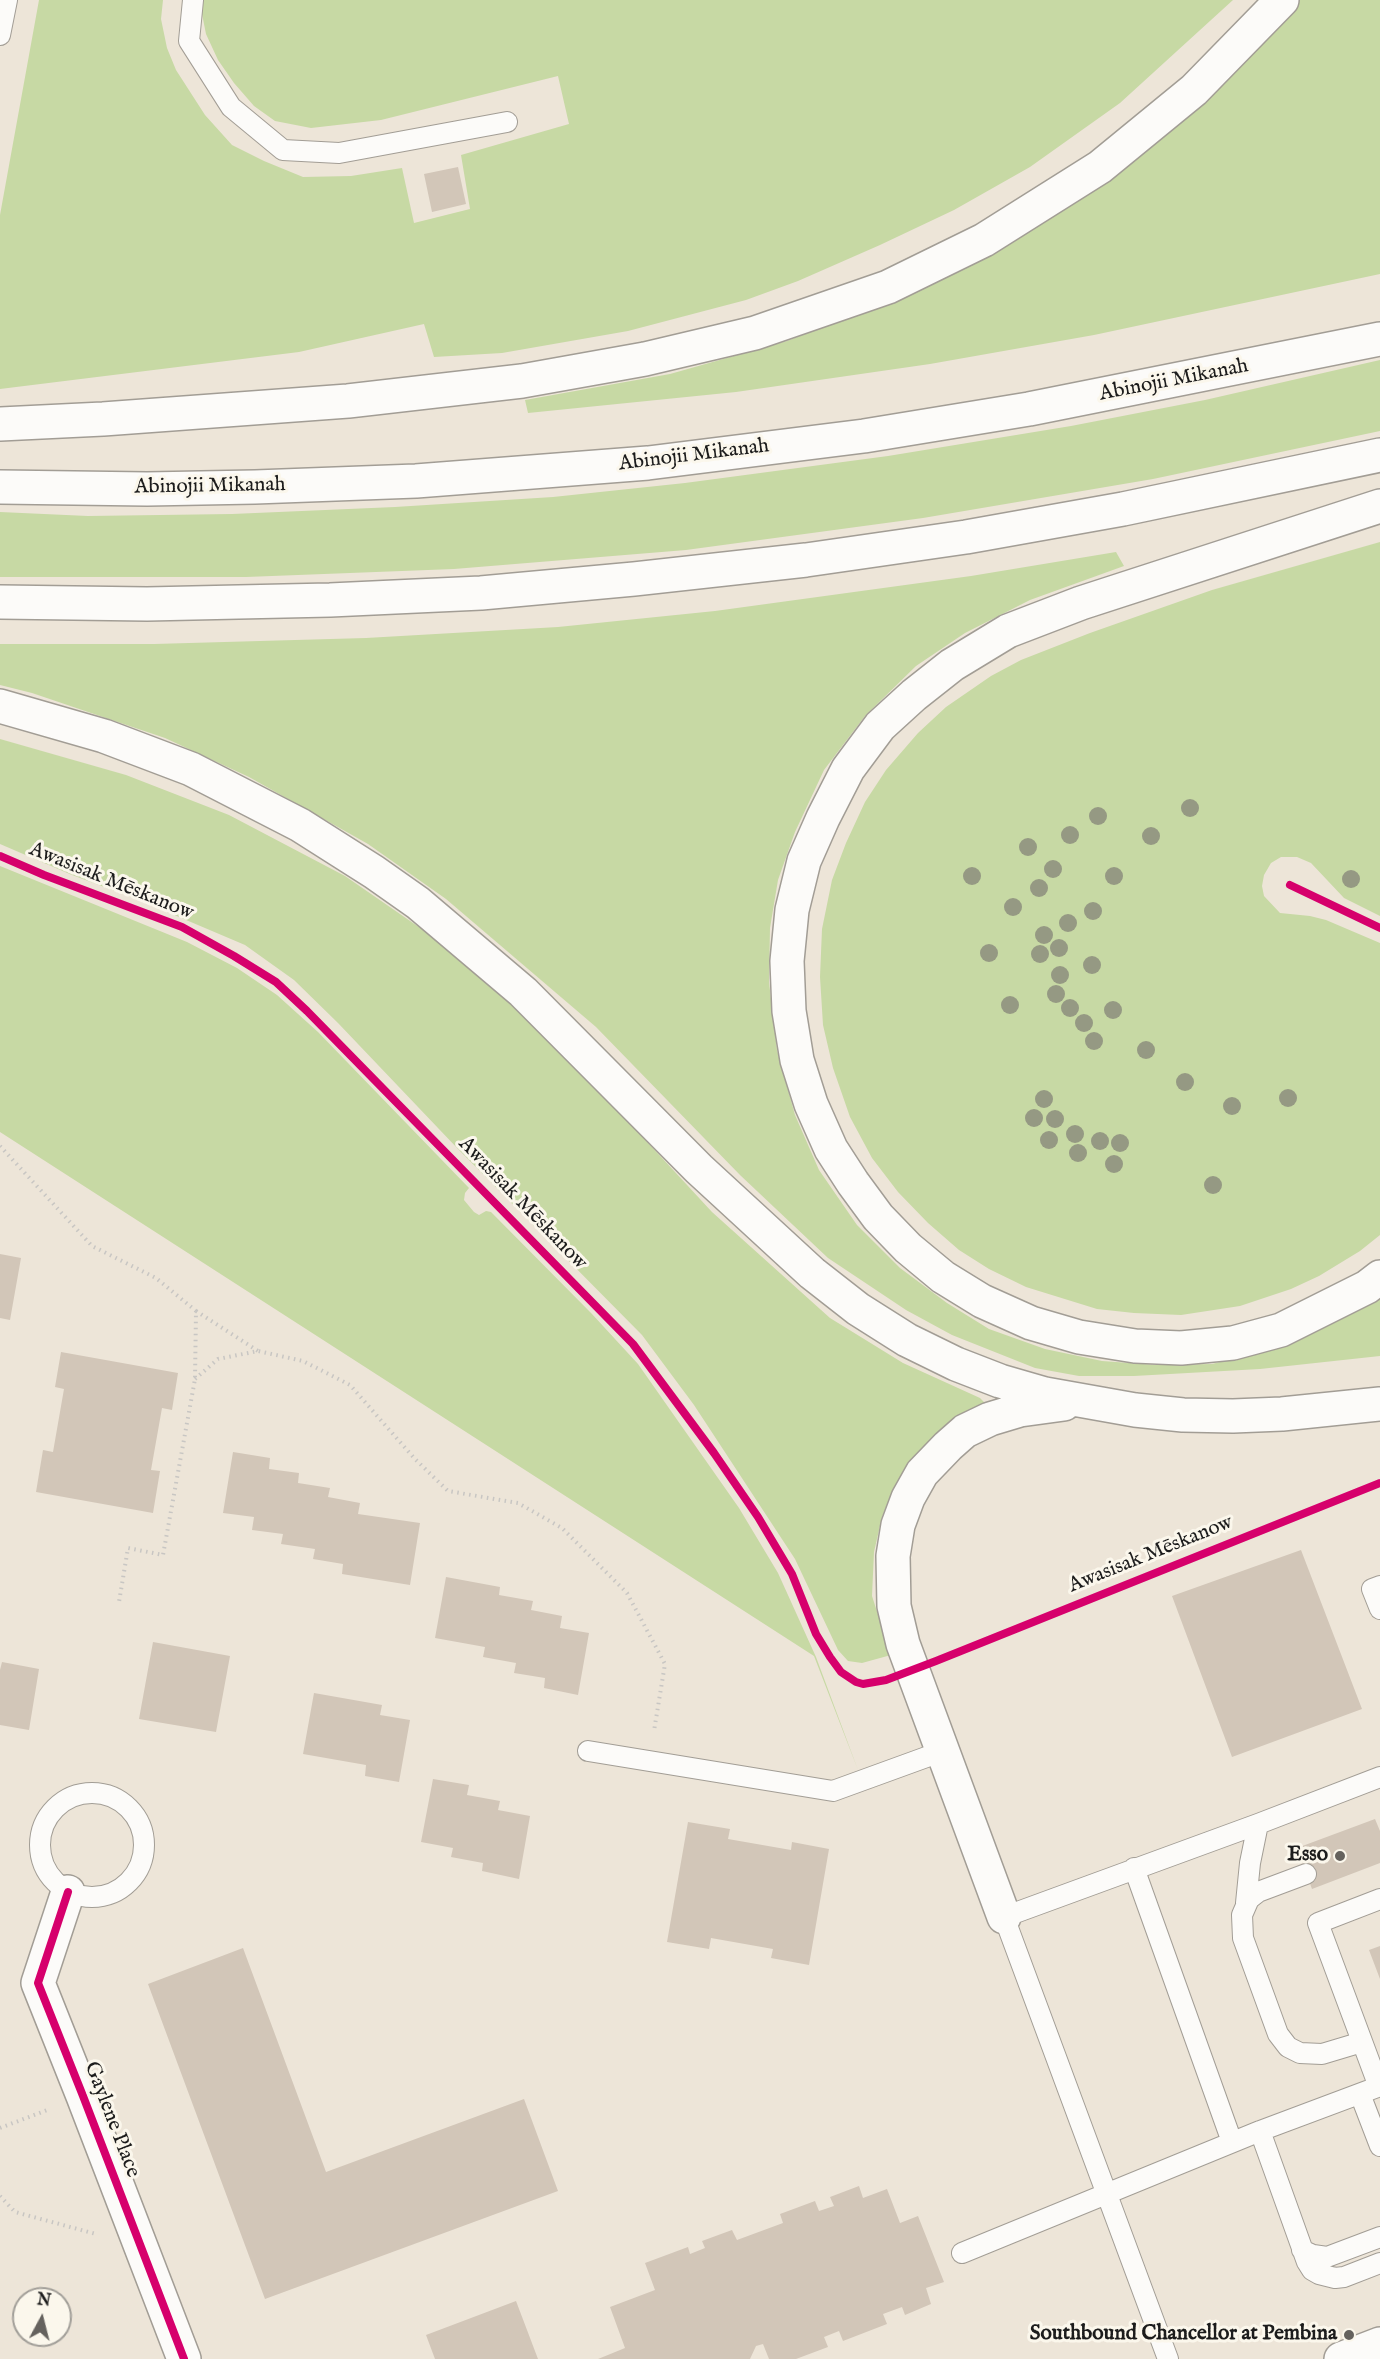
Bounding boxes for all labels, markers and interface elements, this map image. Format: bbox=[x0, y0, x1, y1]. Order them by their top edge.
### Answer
street label: Abinojii Mikanah bbox=[1097, 354, 1251, 408]
street label: Abinojii Mikanah bbox=[617, 434, 771, 478]
street label: Abinojii Mikanah bbox=[134, 473, 286, 501]
street label: Awasisak Mēskanow bbox=[25, 838, 197, 926]
street label: Awasisak Mēskanow bbox=[452, 1132, 592, 1276]
street label: Awasisak Mēskanow bbox=[1065, 1511, 1237, 1599]
place label: Esso bbox=[1287, 1843, 1328, 1869]
marker: Esso bbox=[1333, 1849, 1347, 1863]
street label: Gaylene Place bbox=[77, 2059, 145, 2181]
north arrow bbox=[12, 2287, 72, 2347]
text: N bbox=[36, 2290, 52, 2312]
place label: Southbound Chancellor at Pembina bbox=[1030, 2322, 1337, 2348]
marker: Southbound Chancellor at Pembina bbox=[1342, 2328, 1356, 2342]

